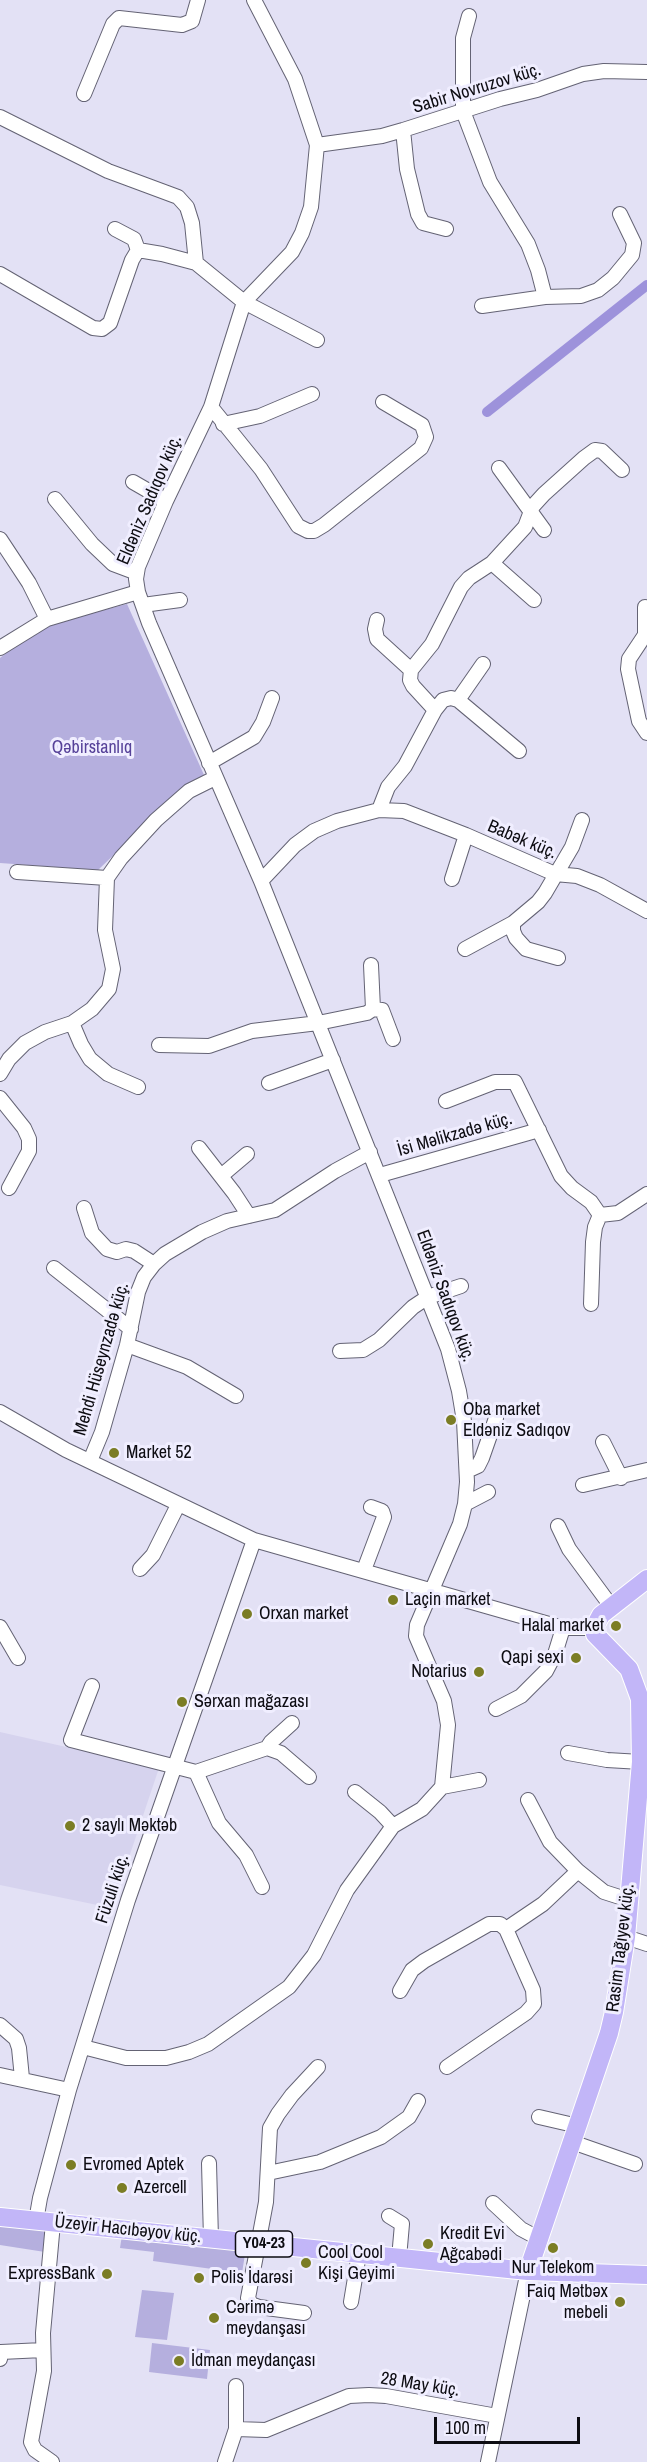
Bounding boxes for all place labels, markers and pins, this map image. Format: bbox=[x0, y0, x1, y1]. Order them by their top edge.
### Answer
place label: Oba market Eldəniz Sadıqov bbox=[463, 1399, 570, 1442]
marker: Oba market Eldəniz Sadıqov bbox=[444, 1413, 458, 1427]
place label: Market 52 bbox=[126, 1442, 192, 1464]
marker: Market 52 bbox=[107, 1446, 121, 1460]
place label: Laçin market bbox=[405, 1589, 490, 1611]
marker: Laçin market bbox=[386, 1593, 400, 1607]
place label: Orxan market bbox=[259, 1603, 348, 1625]
marker: Orxan market bbox=[240, 1607, 254, 1621]
place label: Halal market bbox=[521, 1615, 604, 1637]
marker: Halal market bbox=[609, 1619, 623, 1633]
place label: Qapi sexi bbox=[501, 1647, 564, 1669]
marker: Qapi sexi bbox=[569, 1651, 583, 1665]
place label: Notarius bbox=[411, 1661, 467, 1683]
marker: Notarius bbox=[472, 1665, 486, 1679]
place label: Sərxan mağazası bbox=[194, 1691, 309, 1713]
marker: Sərxan mağazası bbox=[175, 1695, 189, 1709]
place label: 2 saylı Məktəb bbox=[82, 1815, 177, 1837]
marker: 2 saylı Məktəb bbox=[63, 1819, 77, 1833]
place label: Evromed Aptek bbox=[83, 2154, 184, 2176]
marker: Evromed Aptek bbox=[64, 2158, 78, 2172]
place label: Azercell bbox=[134, 2177, 186, 2199]
marker: Azercell bbox=[115, 2181, 129, 2195]
place label: Kredit Evi Ağcabədi bbox=[440, 2223, 505, 2266]
marker: Kredit Evi Ağcabədi bbox=[421, 2237, 435, 2251]
marker: Nur Telekom bbox=[546, 2241, 560, 2255]
place label: Cool Cool Kişi Geyimi bbox=[318, 2242, 395, 2284]
marker: Cool Cool Kişi Geyimi bbox=[299, 2256, 313, 2270]
place label: Nur Telekom bbox=[512, 2257, 594, 2279]
place label: ExpressBank bbox=[8, 2263, 95, 2285]
marker: ExpressBank bbox=[100, 2267, 114, 2281]
place label: Polis İdarəsi bbox=[211, 2267, 293, 2289]
marker: Polis İdarəsi bbox=[192, 2271, 206, 2285]
place label: Faiq Mətbəx mebeli bbox=[527, 2281, 608, 2324]
marker: Faiq Mətbəx mebeli bbox=[613, 2295, 627, 2309]
place label: Cərimə meydanşası bbox=[226, 2297, 306, 2340]
marker: Cərimə meydanşası bbox=[207, 2311, 221, 2325]
place label: İdman meydançası bbox=[191, 2350, 316, 2372]
marker: İdman meydançası bbox=[172, 2354, 186, 2368]

